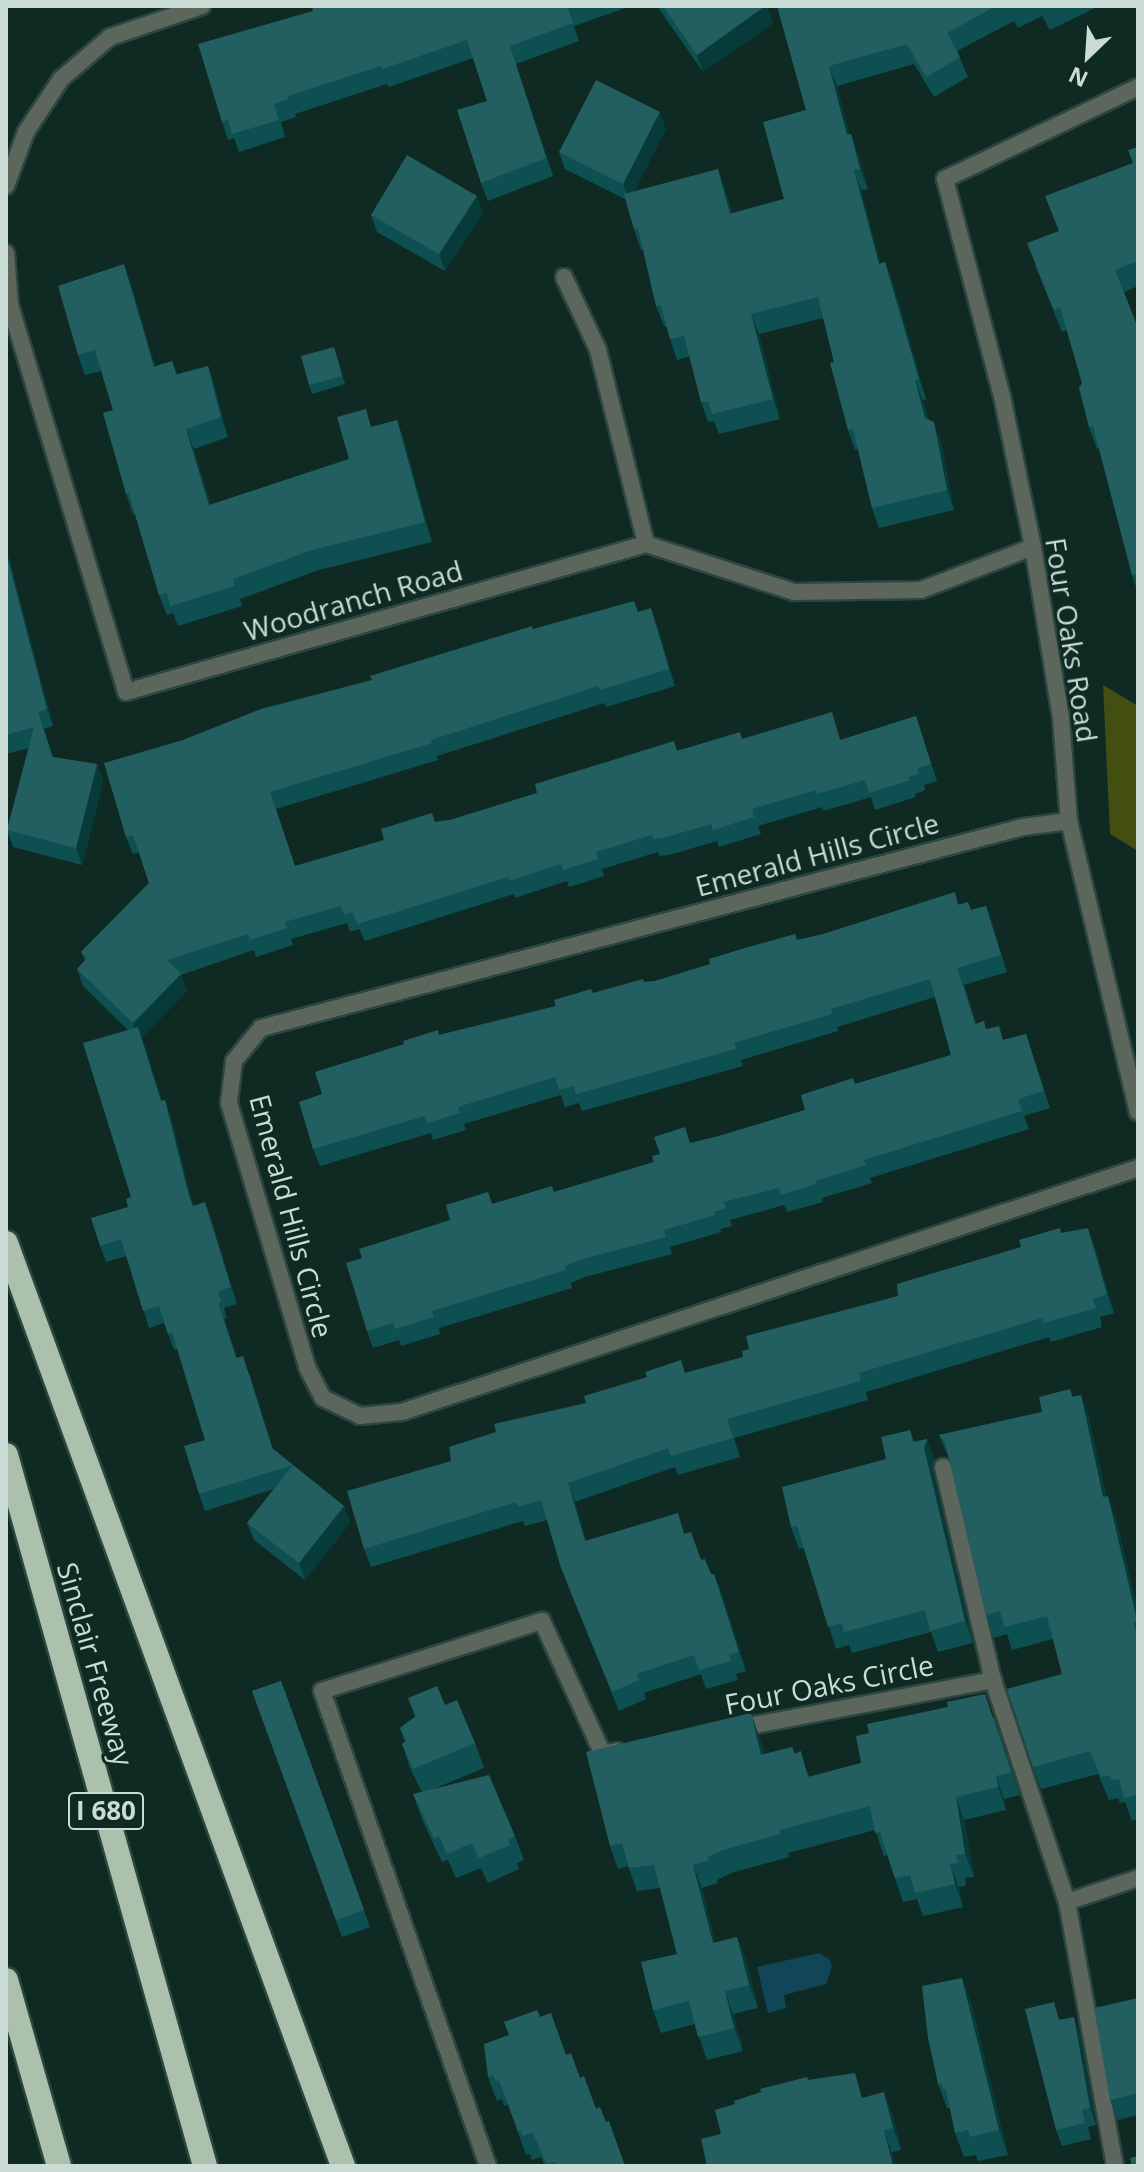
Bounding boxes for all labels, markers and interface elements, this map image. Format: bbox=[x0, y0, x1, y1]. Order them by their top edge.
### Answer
north arrow bbox=[1048, 16, 1128, 96]
text: N bbox=[1063, 60, 1092, 95]
street label: Four Oaks Road bbox=[1039, 535, 1105, 745]
street label: Woodranch Road bbox=[240, 553, 466, 647]
street label: Emerald Hills Circle bbox=[692, 805, 942, 903]
street label: Emerald Hills Circle bbox=[243, 1091, 341, 1341]
street label: Sinclair Freeway bbox=[51, 1558, 141, 1770]
street label: Four Oaks Circle bbox=[722, 1647, 936, 1721]
road number: I 680 bbox=[68, 1789, 144, 1833]

